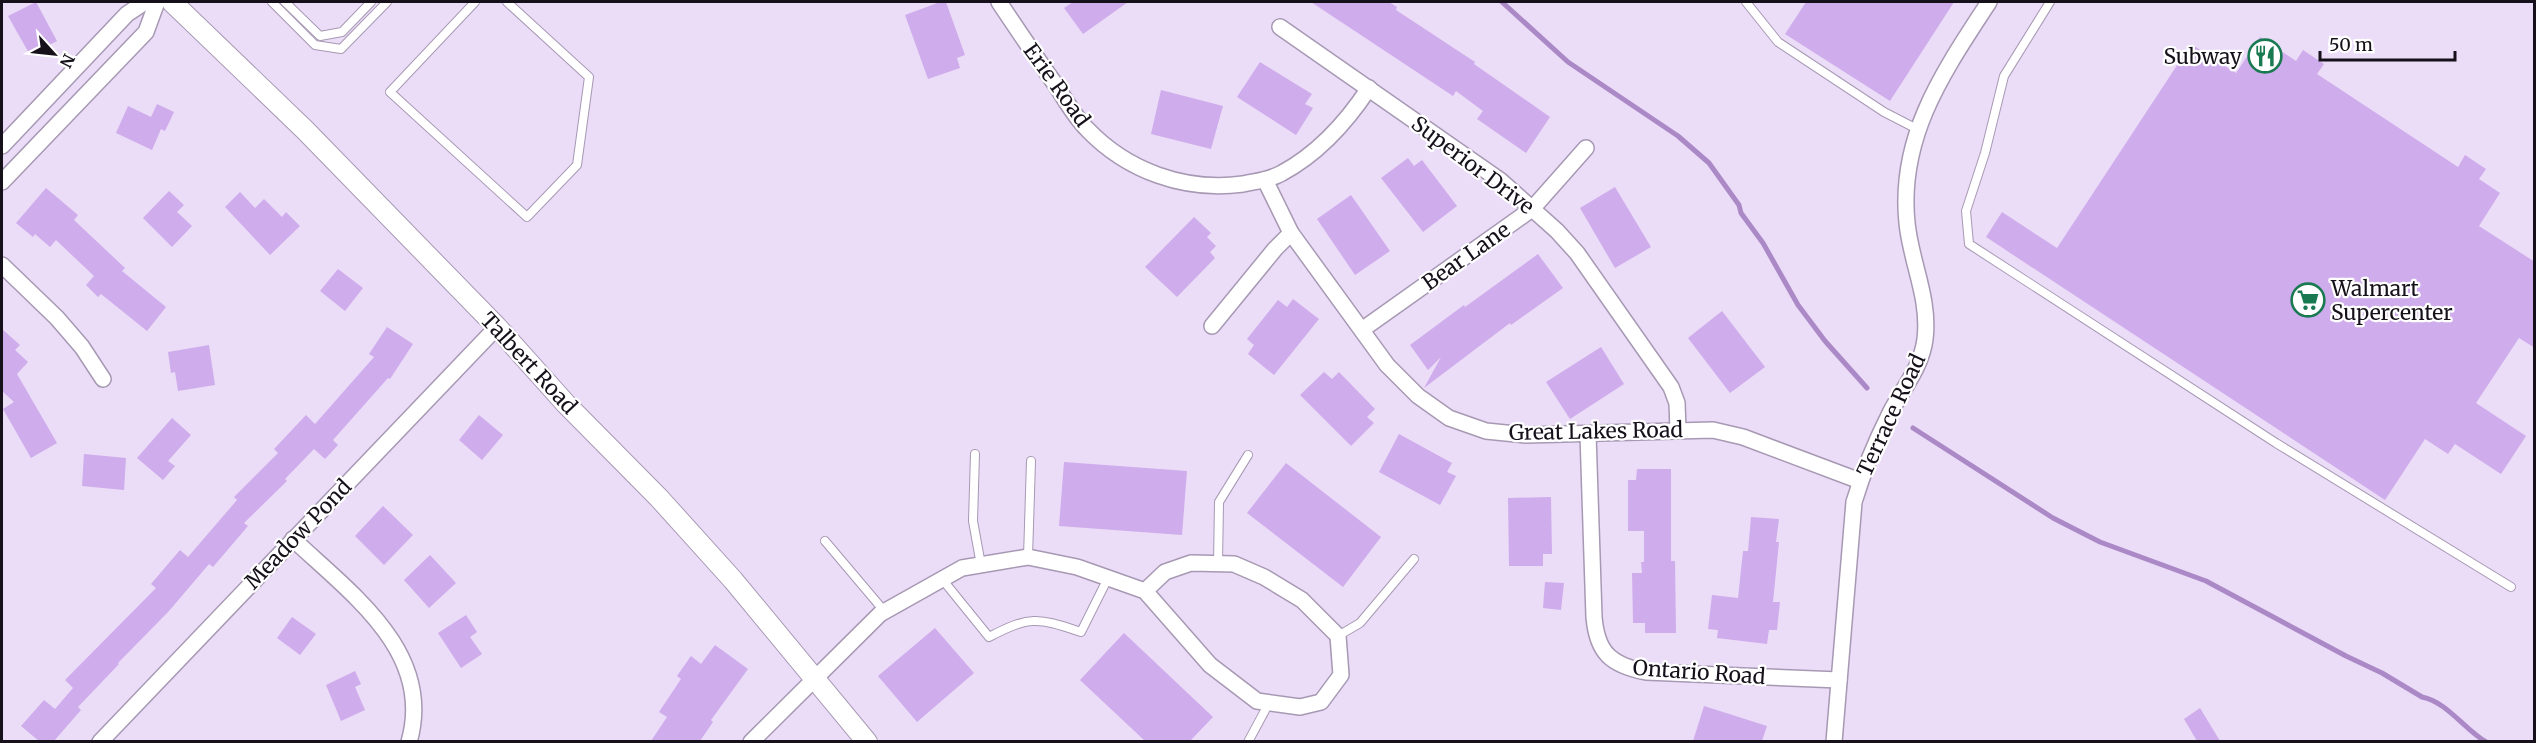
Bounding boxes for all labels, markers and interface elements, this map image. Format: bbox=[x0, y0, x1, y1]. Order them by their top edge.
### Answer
north arrow bbox=[24, 24, 84, 84]
scale bar bbox=[2320, 24, 2455, 62]
text: 50 m bbox=[2329, 33, 2373, 56]
street label: Erie Road bbox=[1018, 38, 1096, 132]
restaurant icon: Subway bbox=[2247, 38, 2283, 74]
place label: Subway bbox=[2164, 43, 2243, 70]
text: N bbox=[55, 51, 79, 71]
street label: Superior Drive bbox=[1406, 110, 1540, 220]
street label: Bear Lane bbox=[1417, 216, 1515, 296]
place label: Walmart Supercenter bbox=[2330, 275, 2453, 326]
supermarket icon: Walmart Supercenter bbox=[2290, 282, 2326, 318]
street label: Talbert Road bbox=[475, 306, 583, 420]
street label: Terrace Road bbox=[1851, 349, 1931, 481]
street label: Great Lakes Road bbox=[1509, 416, 1684, 446]
street label: Meadow Pond bbox=[239, 473, 357, 595]
street label: Ontario Road bbox=[1632, 654, 1767, 690]

